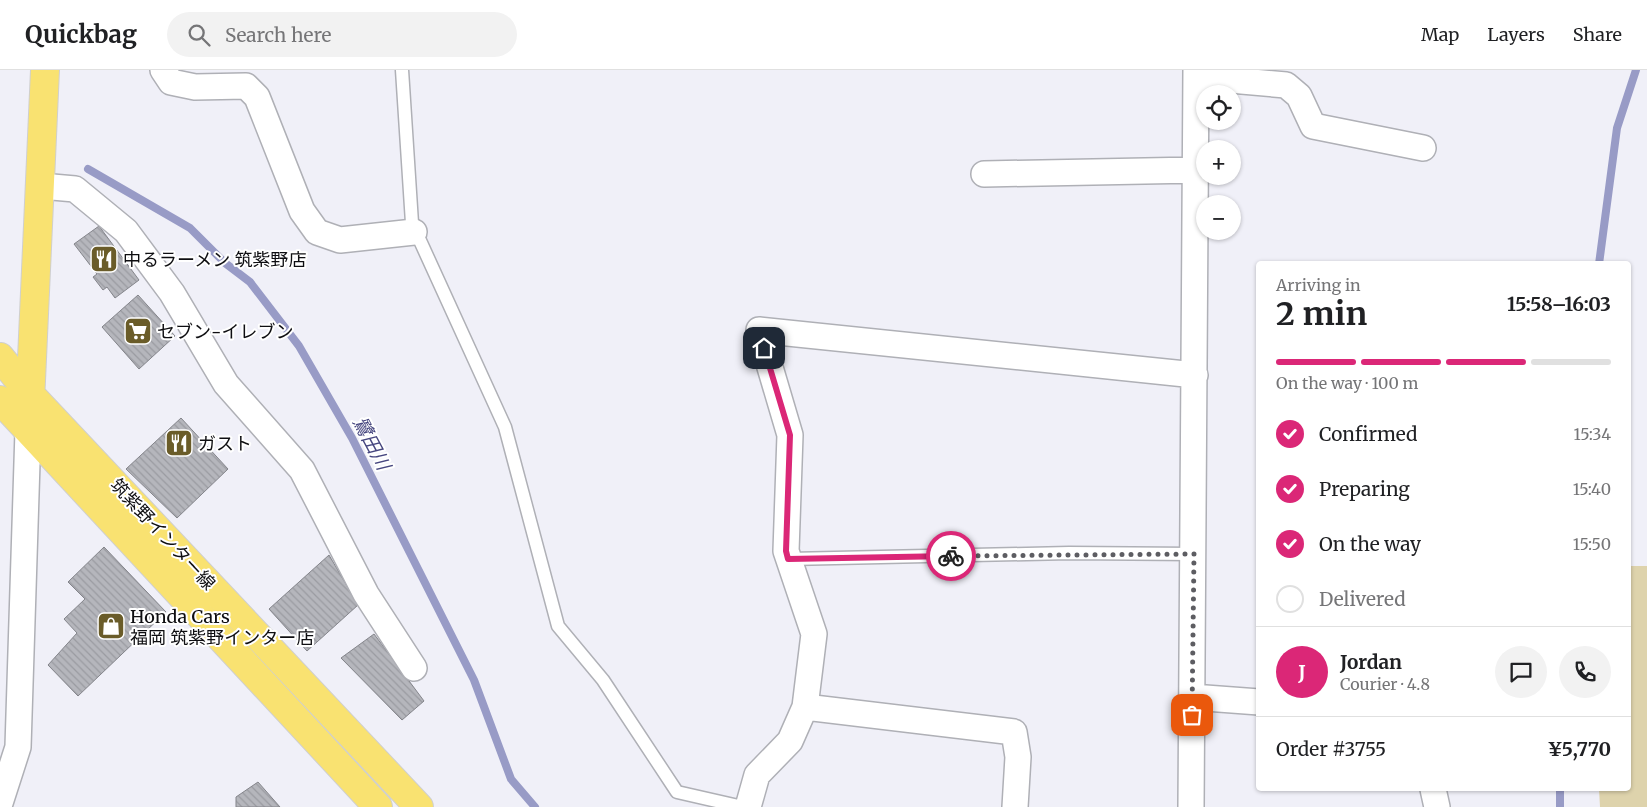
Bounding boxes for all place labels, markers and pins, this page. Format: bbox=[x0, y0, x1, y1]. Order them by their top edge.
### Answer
restaurant icon: 中るラーメン 筑紫野店 bbox=[89, 244, 119, 274]
place label: 中るラーメン 筑紫野店 bbox=[123, 248, 307, 271]
supermarket icon: セブン-イレブン bbox=[123, 316, 153, 346]
place label: セブン-イレブン bbox=[157, 320, 293, 343]
pin bbox=[743, 327, 785, 369]
restaurant icon: ガスト bbox=[164, 428, 194, 458]
place label: ガスト bbox=[198, 432, 252, 455]
place label: Honda Cars 福岡 筑紫野インター店 bbox=[130, 605, 314, 649]
shop icon: Honda Cars 福岡 筑紫野インター店 bbox=[96, 611, 126, 641]
pin bbox=[1171, 694, 1213, 736]

